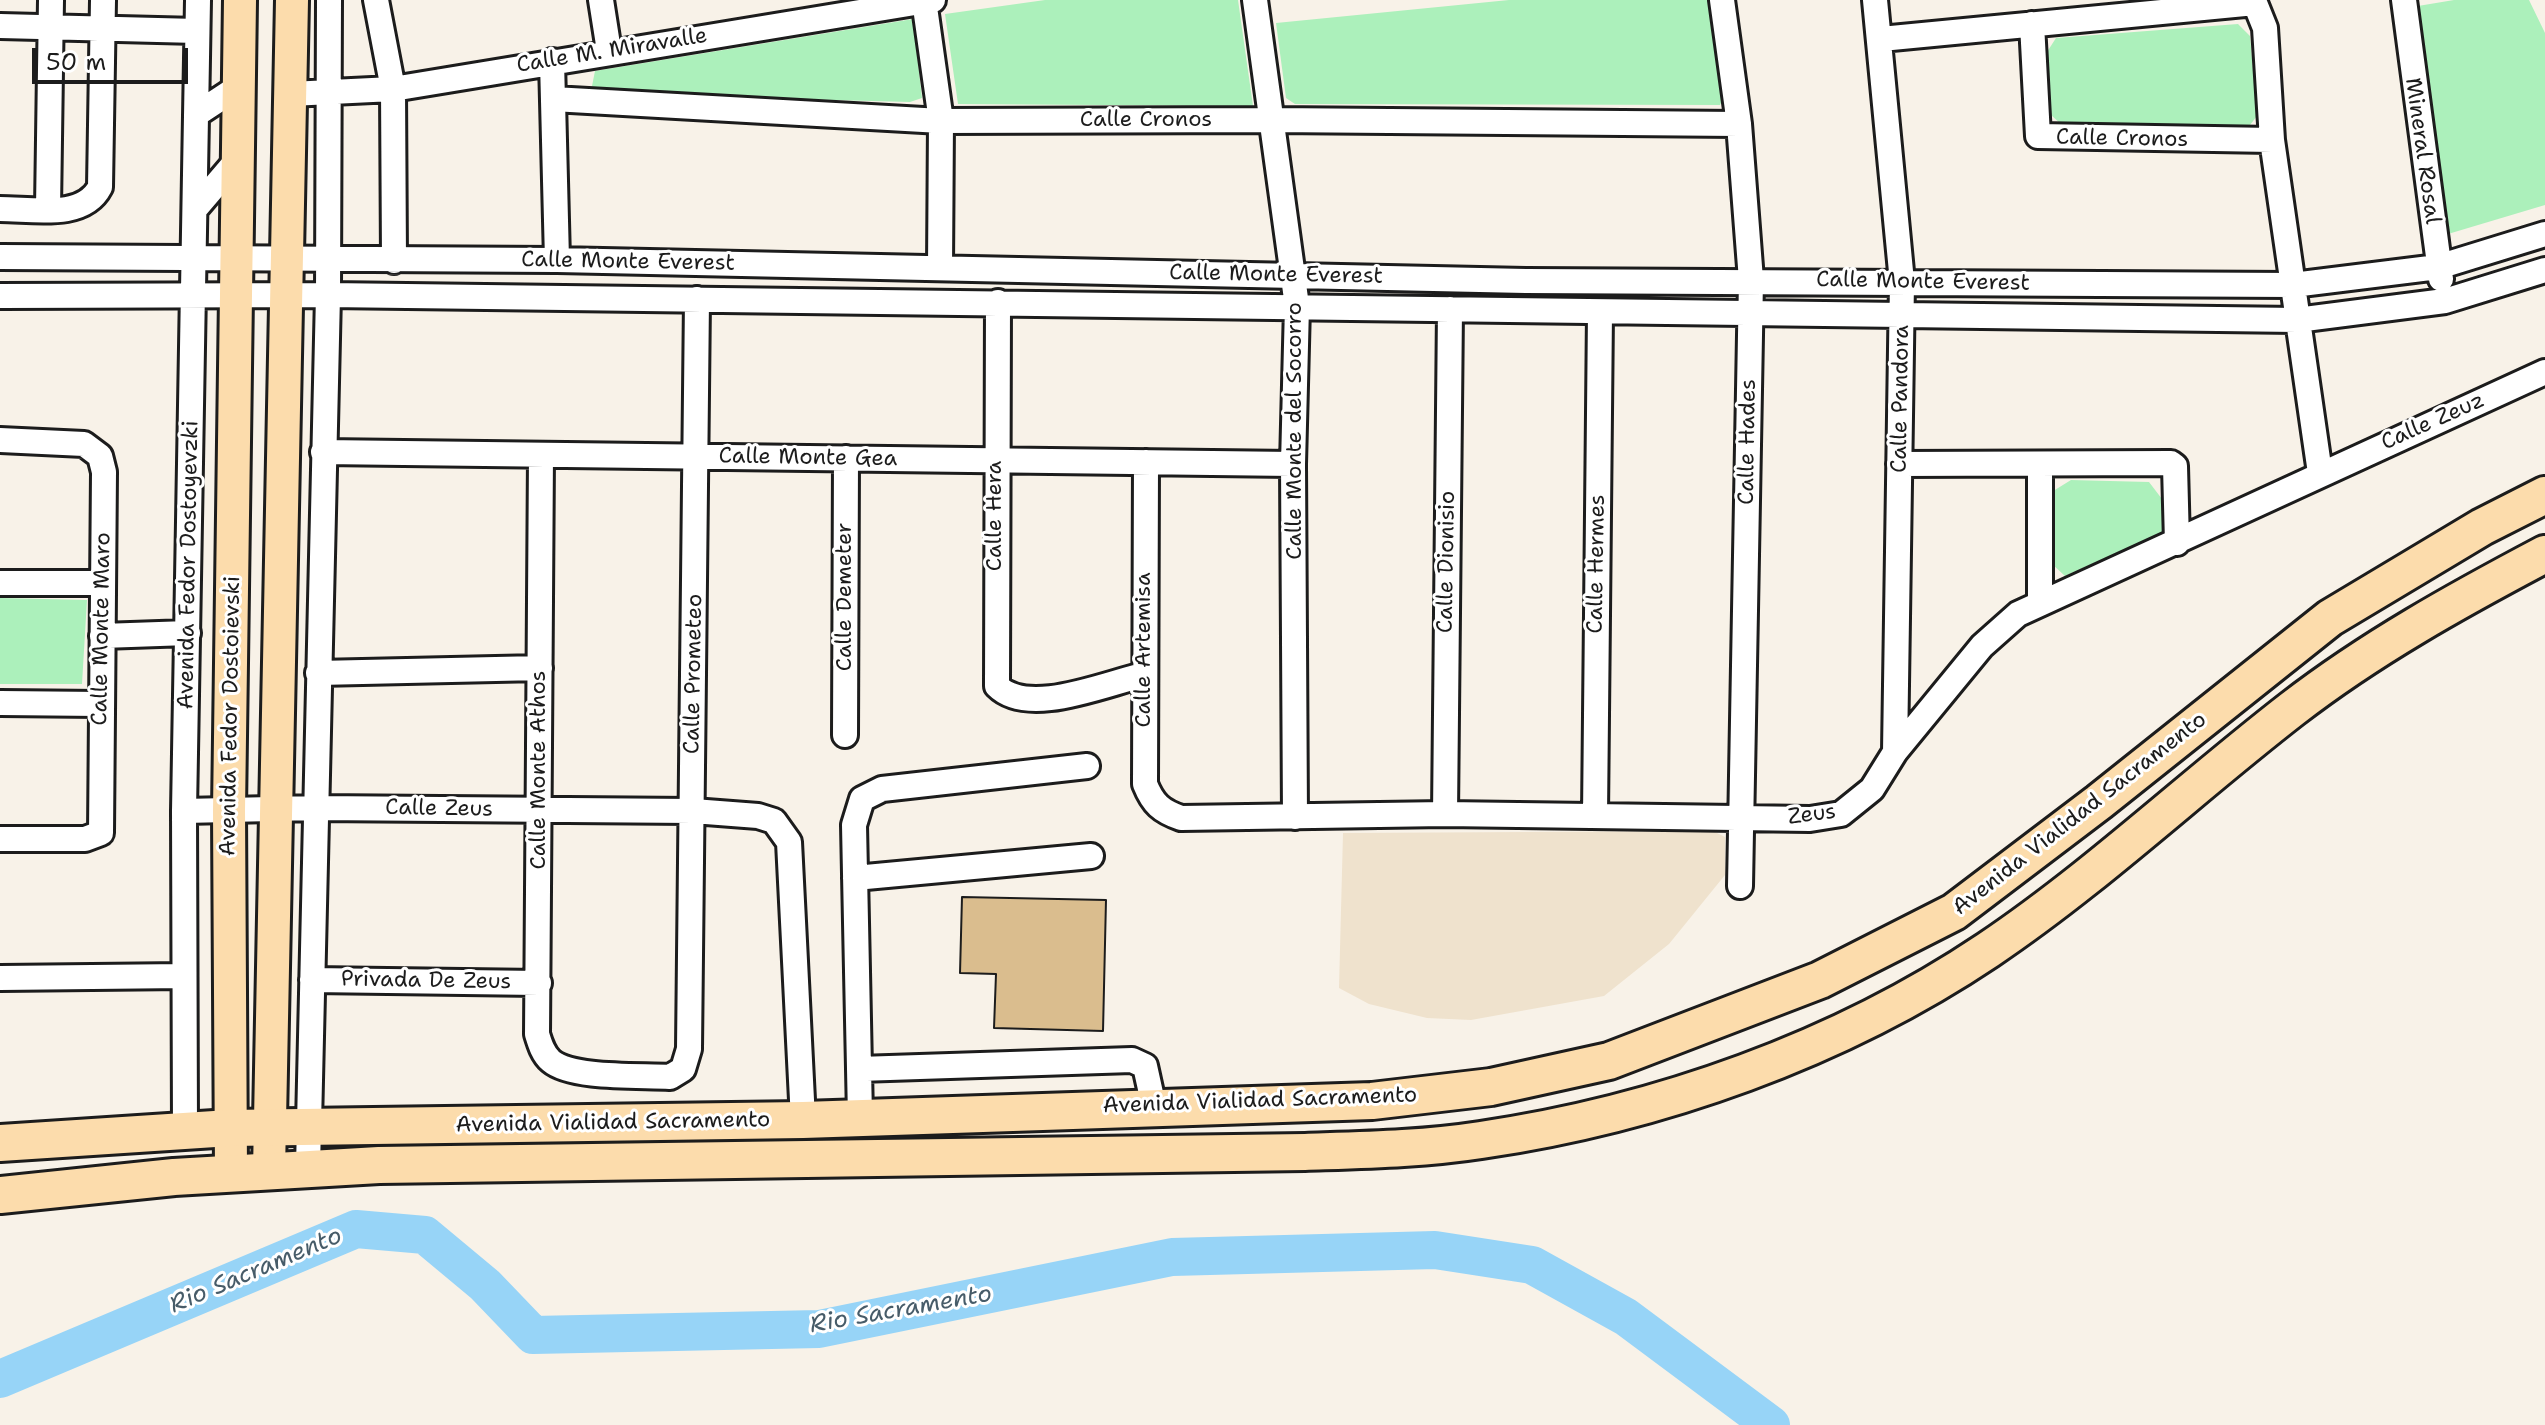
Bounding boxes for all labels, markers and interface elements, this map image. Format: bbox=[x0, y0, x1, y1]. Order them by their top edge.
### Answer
street label: Calle M. Miravalle bbox=[515, 23, 709, 79]
scale bar bbox=[36, 32, 192, 82]
text: 50 m bbox=[46, 46, 106, 78]
street label: Mineral Rosal bbox=[2399, 76, 2445, 226]
street label: Calle Cronos bbox=[1080, 107, 1212, 133]
street label: Calle Cronos bbox=[2056, 125, 2188, 153]
street label: Calle Monte Everest bbox=[521, 247, 735, 277]
street label: Calle Monte Everest bbox=[1169, 260, 1383, 290]
street label: Calle Monte Everest bbox=[1816, 267, 2030, 297]
street label: Calle Monte del Socorro bbox=[1282, 302, 1308, 560]
street label: Calle Pandora bbox=[1887, 325, 1915, 473]
street label: Calle Hades bbox=[1734, 379, 1762, 505]
street label: Calle Zeuz bbox=[2377, 388, 2489, 456]
street label: Avenida Fedor Dostoyevzki bbox=[173, 420, 205, 710]
street label: Calle Monte Gea bbox=[718, 443, 898, 473]
street label: Calle Hera bbox=[982, 461, 1008, 571]
street label: Calle Dionisio bbox=[1433, 491, 1461, 633]
street label: Calle Hermes bbox=[1583, 494, 1611, 634]
street label: Calle Demeter bbox=[832, 523, 858, 671]
street label: Calle Monte Maro bbox=[87, 532, 117, 726]
street label: Calle Artemisa bbox=[1131, 572, 1157, 728]
street label: Avenida Fedor Dostoievski bbox=[215, 576, 247, 856]
street label: Calle Prometeo bbox=[679, 594, 709, 754]
street label: Calle Monte Athos bbox=[526, 671, 552, 869]
street label: Avenida Vialidad Sacramento bbox=[1948, 707, 2212, 921]
street label: Calle Zeus bbox=[385, 795, 493, 823]
street label: Zeus bbox=[1786, 799, 1838, 831]
street label: Privada De Zeus bbox=[341, 966, 511, 996]
street label: Avenida Vialidad Sacramento bbox=[1102, 1082, 1418, 1120]
street label: Avenida Vialidad Sacramento bbox=[455, 1107, 771, 1139]
water label: Rio Sacramento bbox=[166, 1222, 346, 1320]
water label: Rio Sacramento bbox=[808, 1280, 994, 1340]

